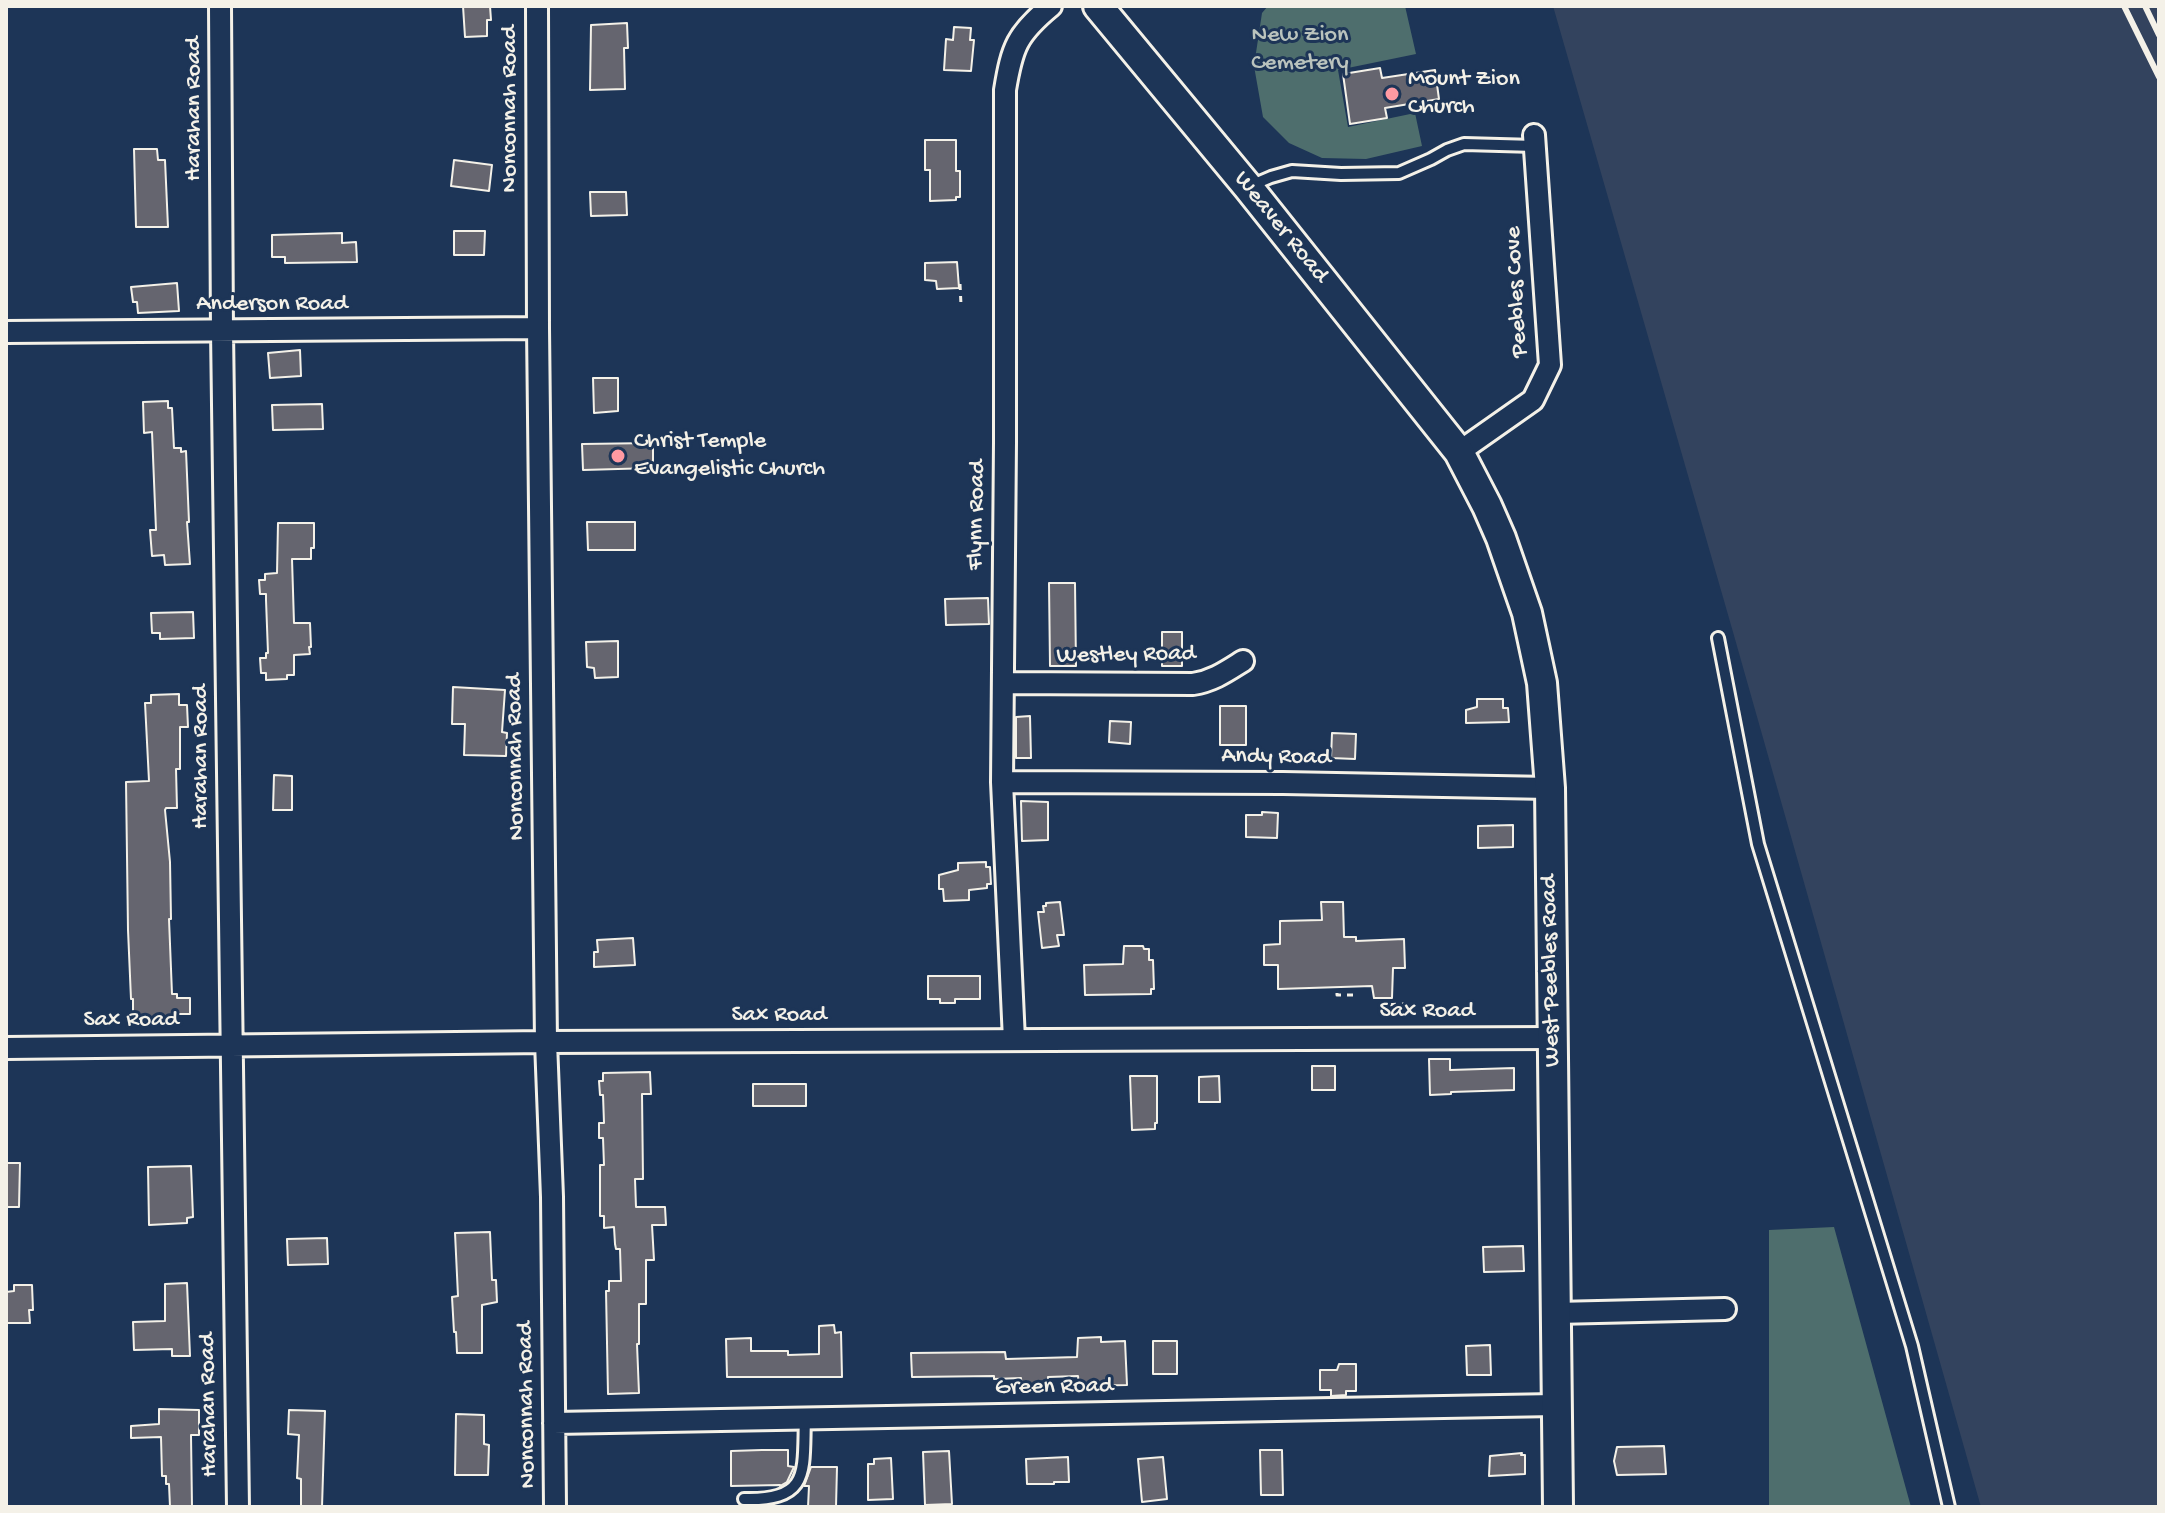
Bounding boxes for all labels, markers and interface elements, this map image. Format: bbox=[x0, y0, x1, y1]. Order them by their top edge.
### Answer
park label: New Zion Cemetery bbox=[1251, 22, 1349, 78]
street label: Nonconnah Road bbox=[497, 25, 525, 193]
street label: Harahan Road bbox=[181, 37, 209, 181]
place label: Mount Zion Church bbox=[1408, 66, 1520, 122]
marker: Mount Zion Church bbox=[1383, 85, 1401, 103]
street label: Weaver Road bbox=[1226, 166, 1334, 290]
street label: Peebles Cove bbox=[1500, 226, 1536, 358]
street label: Anderson Road bbox=[196, 291, 348, 319]
place label: Christ Temple Evangelistic Church bbox=[634, 428, 825, 484]
marker: Christ Temple Evangelistic Church bbox=[609, 447, 627, 465]
street label: Flynn Road bbox=[963, 460, 993, 570]
street label: Westley Road bbox=[1056, 640, 1196, 672]
street label: Nonconnah Road bbox=[501, 673, 533, 841]
street label: Harahan Road bbox=[188, 685, 216, 829]
street label: Andy Road bbox=[1221, 743, 1331, 773]
street label: West Peebles Road bbox=[1536, 875, 1568, 1067]
street label: Sax Road bbox=[1379, 998, 1475, 1026]
street label: Sax Road bbox=[731, 1002, 827, 1030]
street label: Sax Road bbox=[83, 1007, 179, 1035]
street label: Nonconnah Road bbox=[512, 1321, 544, 1489]
street label: Harahan Road bbox=[194, 1332, 226, 1478]
street label: Green Road bbox=[995, 1373, 1113, 1403]

